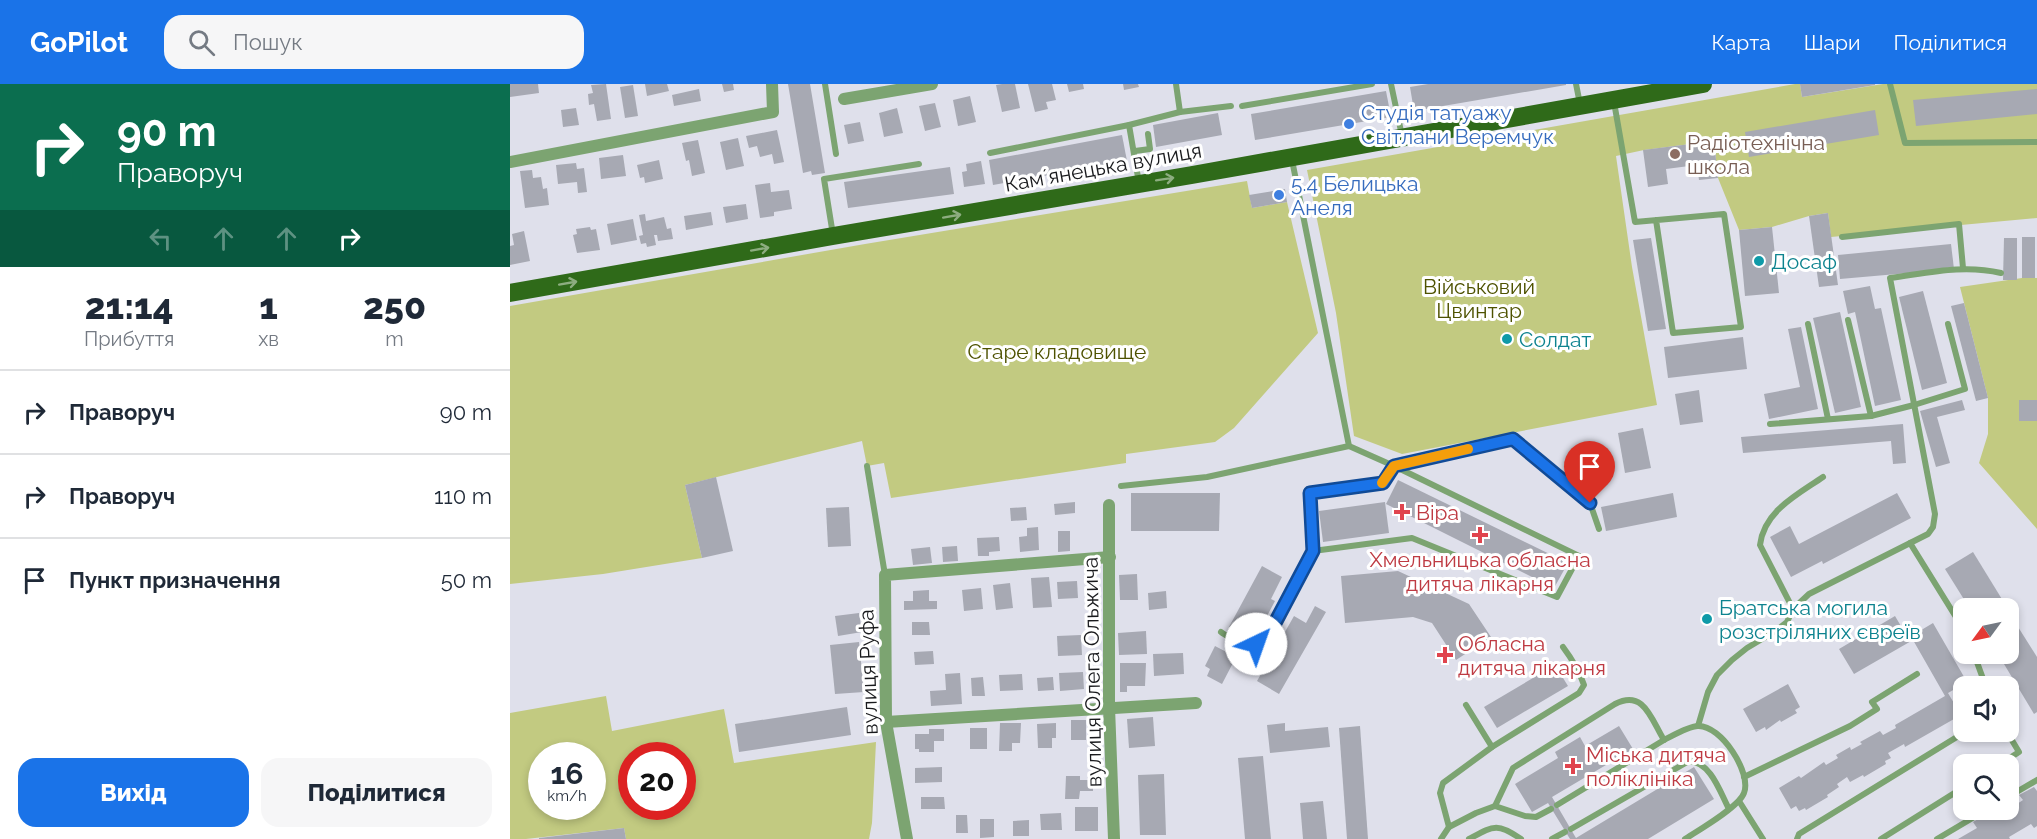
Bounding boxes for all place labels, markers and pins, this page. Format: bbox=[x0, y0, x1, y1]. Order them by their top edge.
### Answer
place label: Студія татуажу Світлани Веремчук bbox=[1361, 100, 1554, 149]
marker: Студія татуажу Світлани Веремчук bbox=[1342, 117, 1356, 131]
place label: Радіотехнічна школа bbox=[1687, 130, 1825, 179]
marker: Радіотехнічна школа bbox=[1668, 147, 1682, 161]
place label: 5.4 Белицька Анеля bbox=[1291, 171, 1418, 220]
marker: 5.4 Белицька Анеля bbox=[1272, 188, 1286, 202]
place label: Досаф bbox=[1771, 249, 1837, 274]
marker: Досаф bbox=[1752, 254, 1766, 268]
place label: Солдат bbox=[1519, 327, 1591, 352]
marker: Солдат bbox=[1500, 332, 1514, 346]
pin bbox=[1564, 441, 1615, 503]
place label: Віра bbox=[1416, 500, 1459, 525]
marker: Віра bbox=[1393, 503, 1411, 521]
marker: Хмельницька обласна дитяча лікарня bbox=[1471, 526, 1489, 544]
place label: Хмельницька обласна дитяча лікарня bbox=[1369, 547, 1591, 596]
place label: Братська могила розстріляних євреїв bbox=[1719, 595, 1921, 644]
marker: Братська могила розстріляних євреїв bbox=[1700, 612, 1714, 626]
place label: Обласна дитяча лікарня bbox=[1458, 631, 1606, 680]
marker: Обласна дитяча лікарня bbox=[1436, 646, 1454, 664]
place label: Міська дитяча поліклініка bbox=[1586, 742, 1726, 791]
marker: Міська дитяча поліклініка bbox=[1564, 757, 1582, 775]

